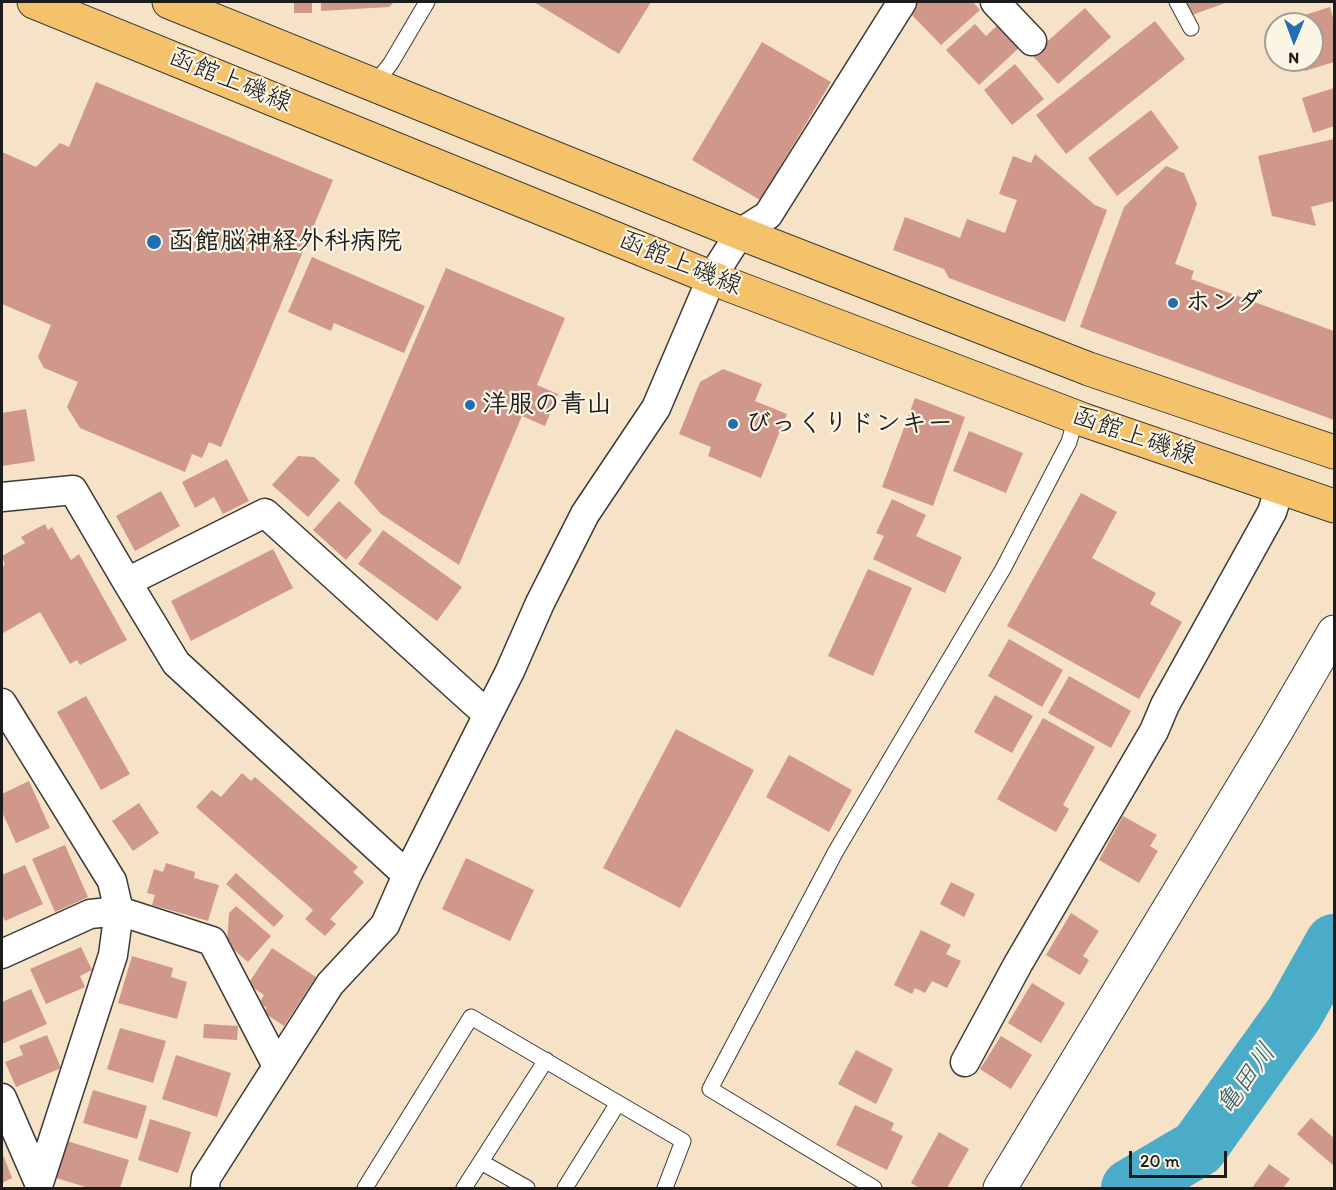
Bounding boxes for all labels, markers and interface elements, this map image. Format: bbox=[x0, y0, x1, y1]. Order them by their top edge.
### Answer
north arrow bbox=[1264, 12, 1324, 72]
street label: 函館上磯線 bbox=[164, 42, 296, 120]
text: N bbox=[1288, 49, 1299, 68]
street label: 函館上磯線 bbox=[614, 225, 746, 303]
place label: 函館脳神経外科病院 bbox=[168, 226, 402, 258]
marker: 函館脳神経外科病院 bbox=[145, 233, 163, 251]
place label: ホンダ bbox=[1185, 287, 1263, 319]
marker: ホンダ bbox=[1166, 296, 1180, 310]
place label: 洋服の青山 bbox=[482, 389, 612, 421]
marker: 洋服の青山 bbox=[463, 398, 477, 412]
street label: 函館上磯線 bbox=[1067, 401, 1201, 473]
place label: びっくりドンキー bbox=[745, 408, 953, 440]
marker: びっくりドンキー bbox=[726, 417, 740, 431]
water label: 亀田川 bbox=[1210, 1038, 1284, 1122]
scale bar bbox=[1132, 1139, 1230, 1177]
text: 20 m bbox=[1140, 1150, 1180, 1172]

